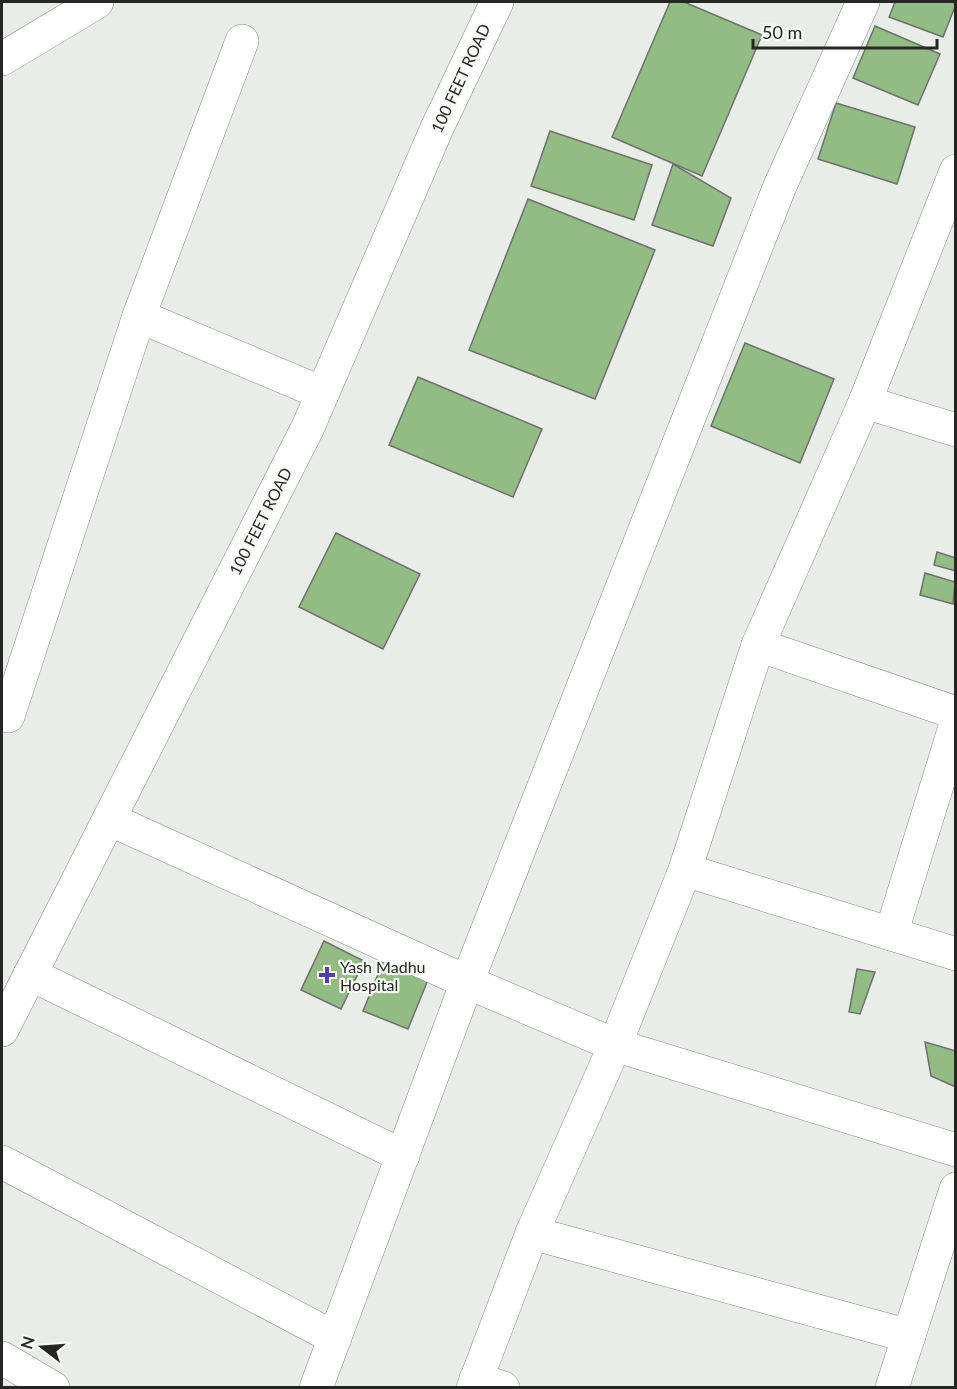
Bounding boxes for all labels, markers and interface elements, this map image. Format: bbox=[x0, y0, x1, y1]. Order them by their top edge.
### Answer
scale bar bbox=[753, 12, 938, 50]
street label: 100 FEET ROAD bbox=[426, 21, 494, 135]
text: 50 m bbox=[762, 21, 802, 43]
street label: 100 FEET ROAD bbox=[225, 464, 295, 578]
place label: Yash Madhu Hospital bbox=[340, 957, 426, 994]
marker: Yash Madhu Hospital bbox=[318, 966, 336, 984]
north arrow bbox=[12, 1317, 72, 1377]
text: N bbox=[16, 1334, 38, 1351]

